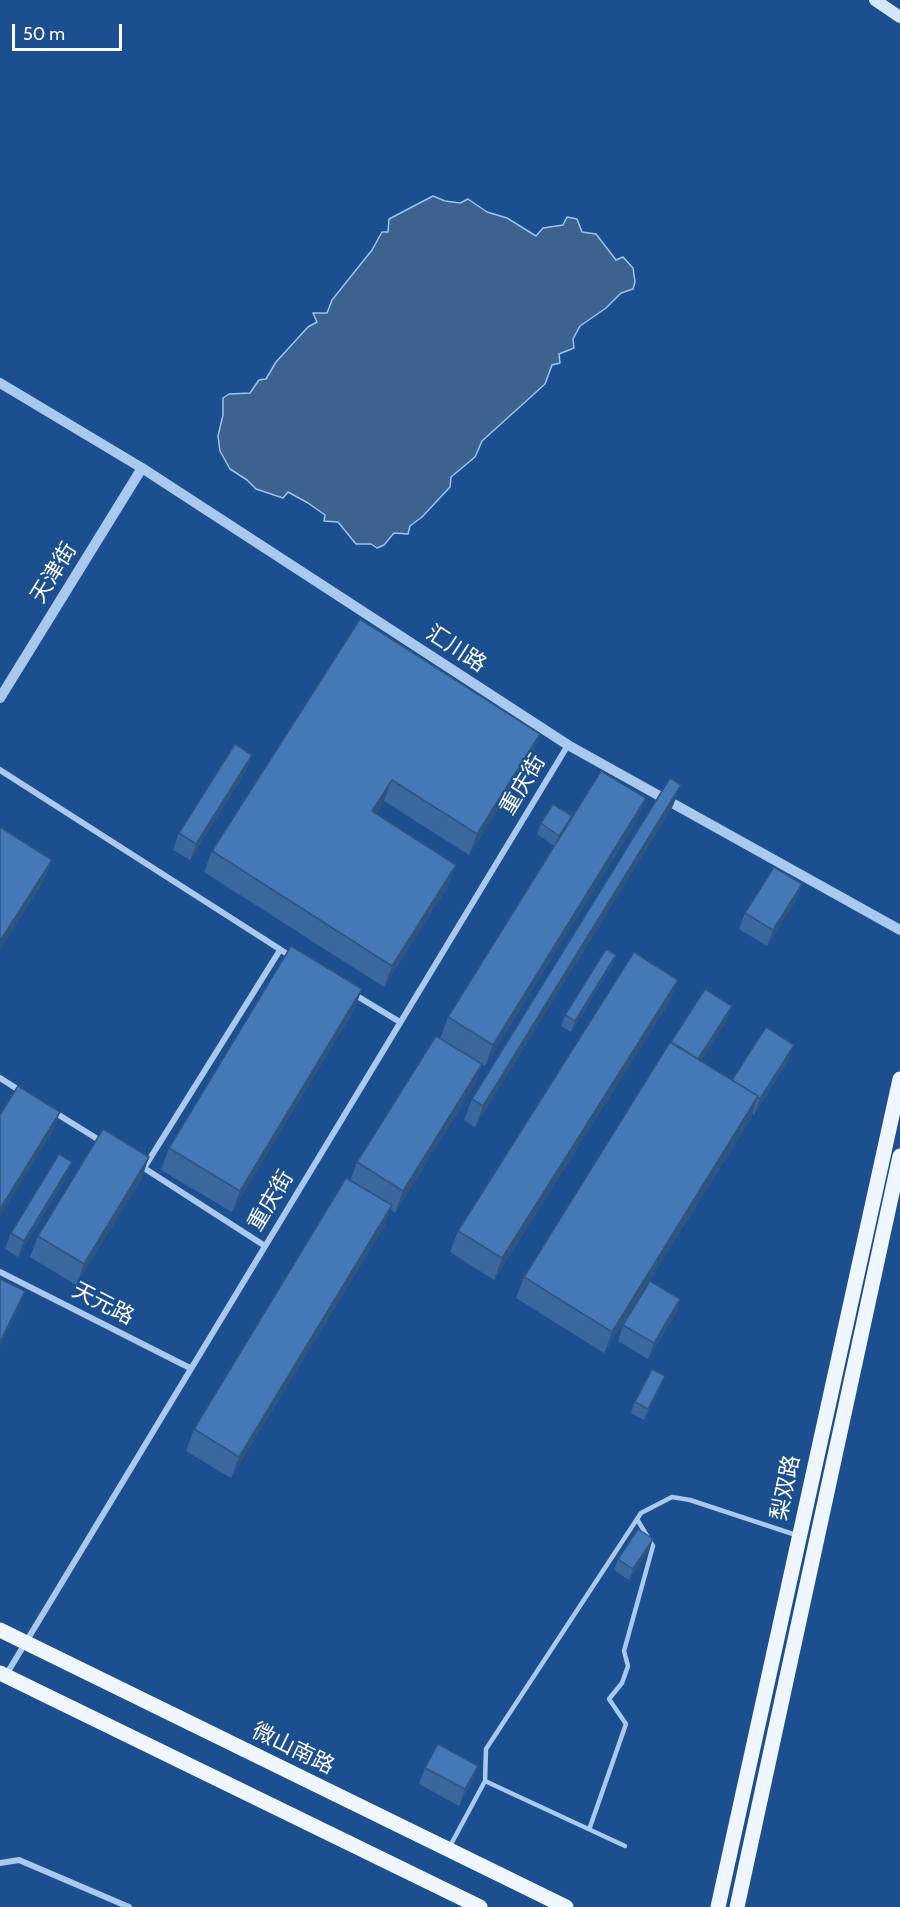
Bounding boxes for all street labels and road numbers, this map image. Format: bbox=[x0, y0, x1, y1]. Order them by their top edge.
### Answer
street label: 天津街 bbox=[25, 538, 83, 608]
street label: 汇川路 bbox=[421, 620, 491, 678]
street label: 重庆街 bbox=[495, 750, 551, 820]
street label: 重庆街 bbox=[243, 1166, 299, 1236]
street label: 天元路 bbox=[68, 1277, 138, 1331]
street label: 梨双路 bbox=[766, 1453, 806, 1523]
street label: 微山南路 bbox=[248, 1718, 338, 1780]

